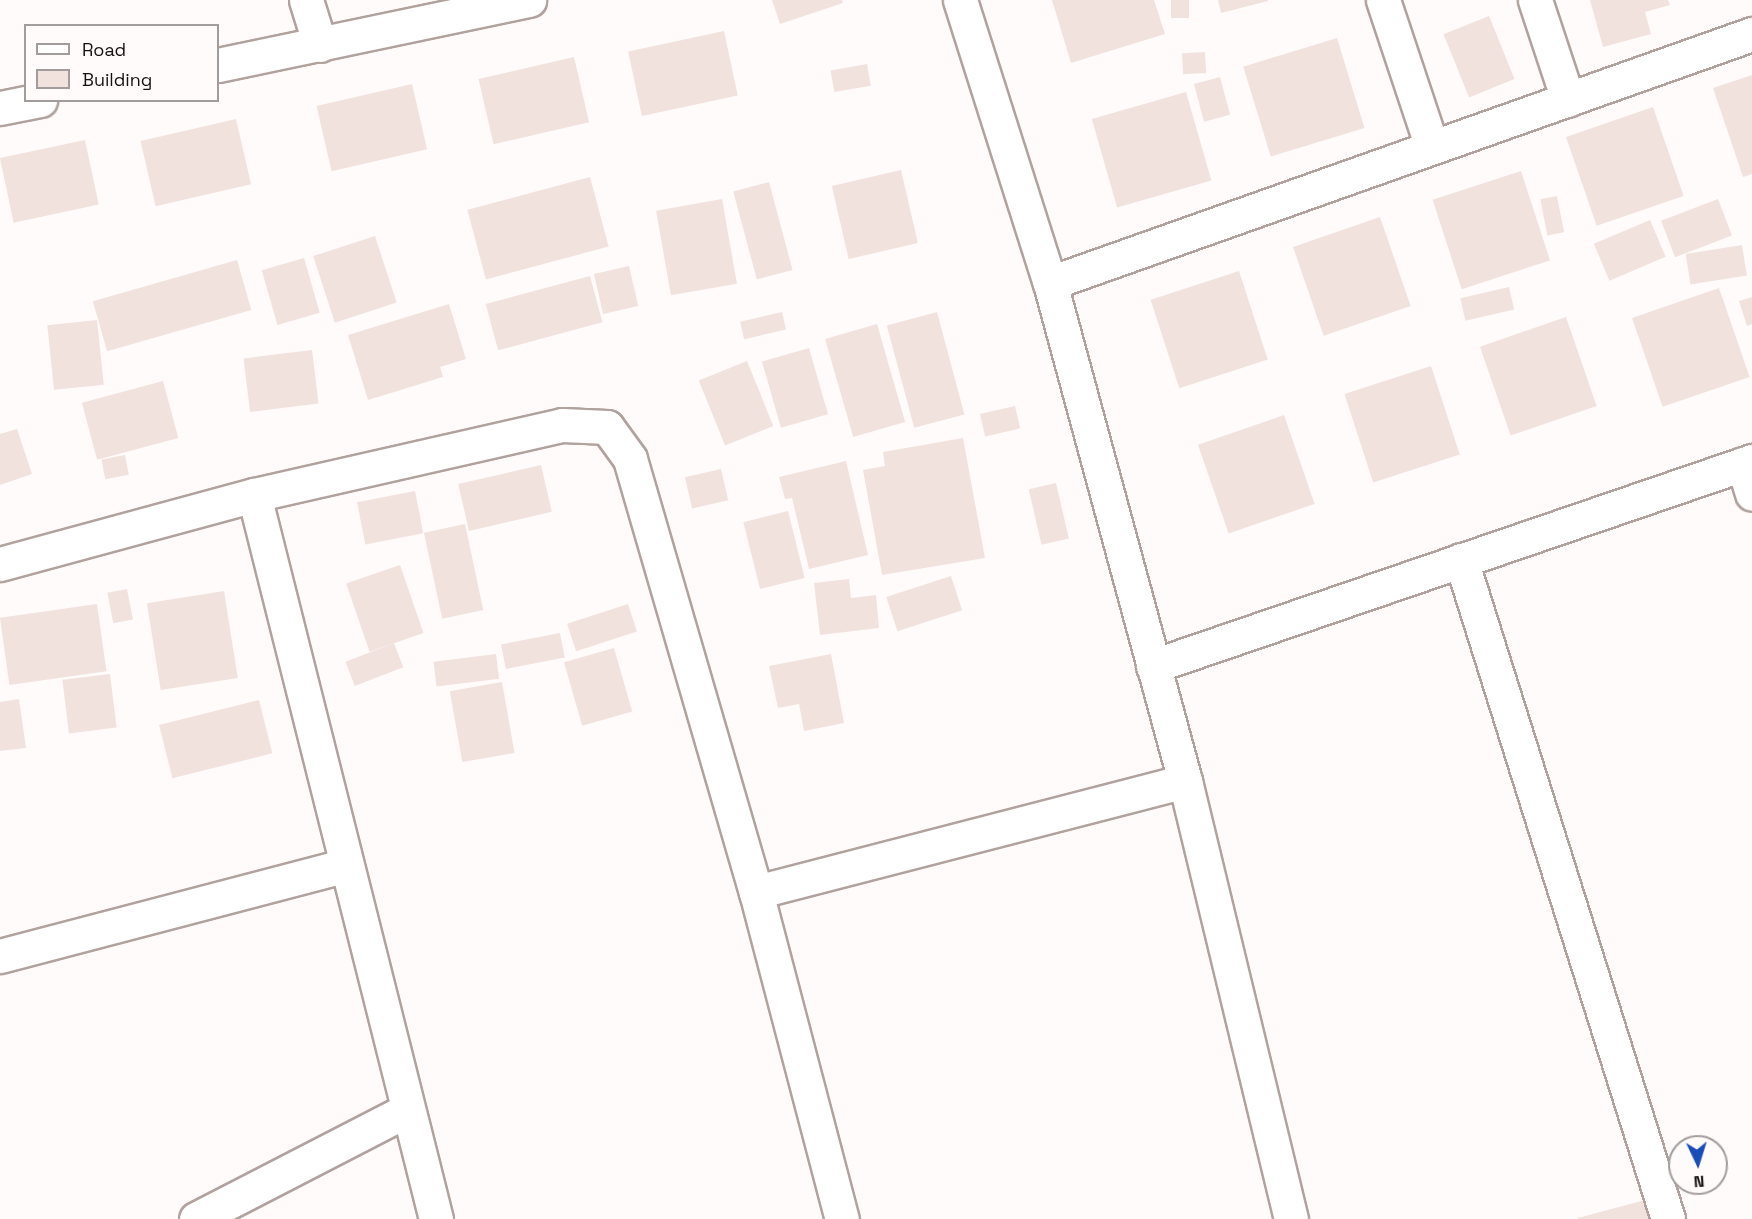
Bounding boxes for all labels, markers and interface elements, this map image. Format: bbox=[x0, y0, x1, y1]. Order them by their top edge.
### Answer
legend bbox=[24, 24, 219, 102]
text: Road bbox=[82, 38, 126, 61]
text: Building bbox=[82, 68, 152, 91]
north arrow bbox=[1668, 1135, 1728, 1195]
text: N bbox=[1693, 1171, 1705, 1192]

